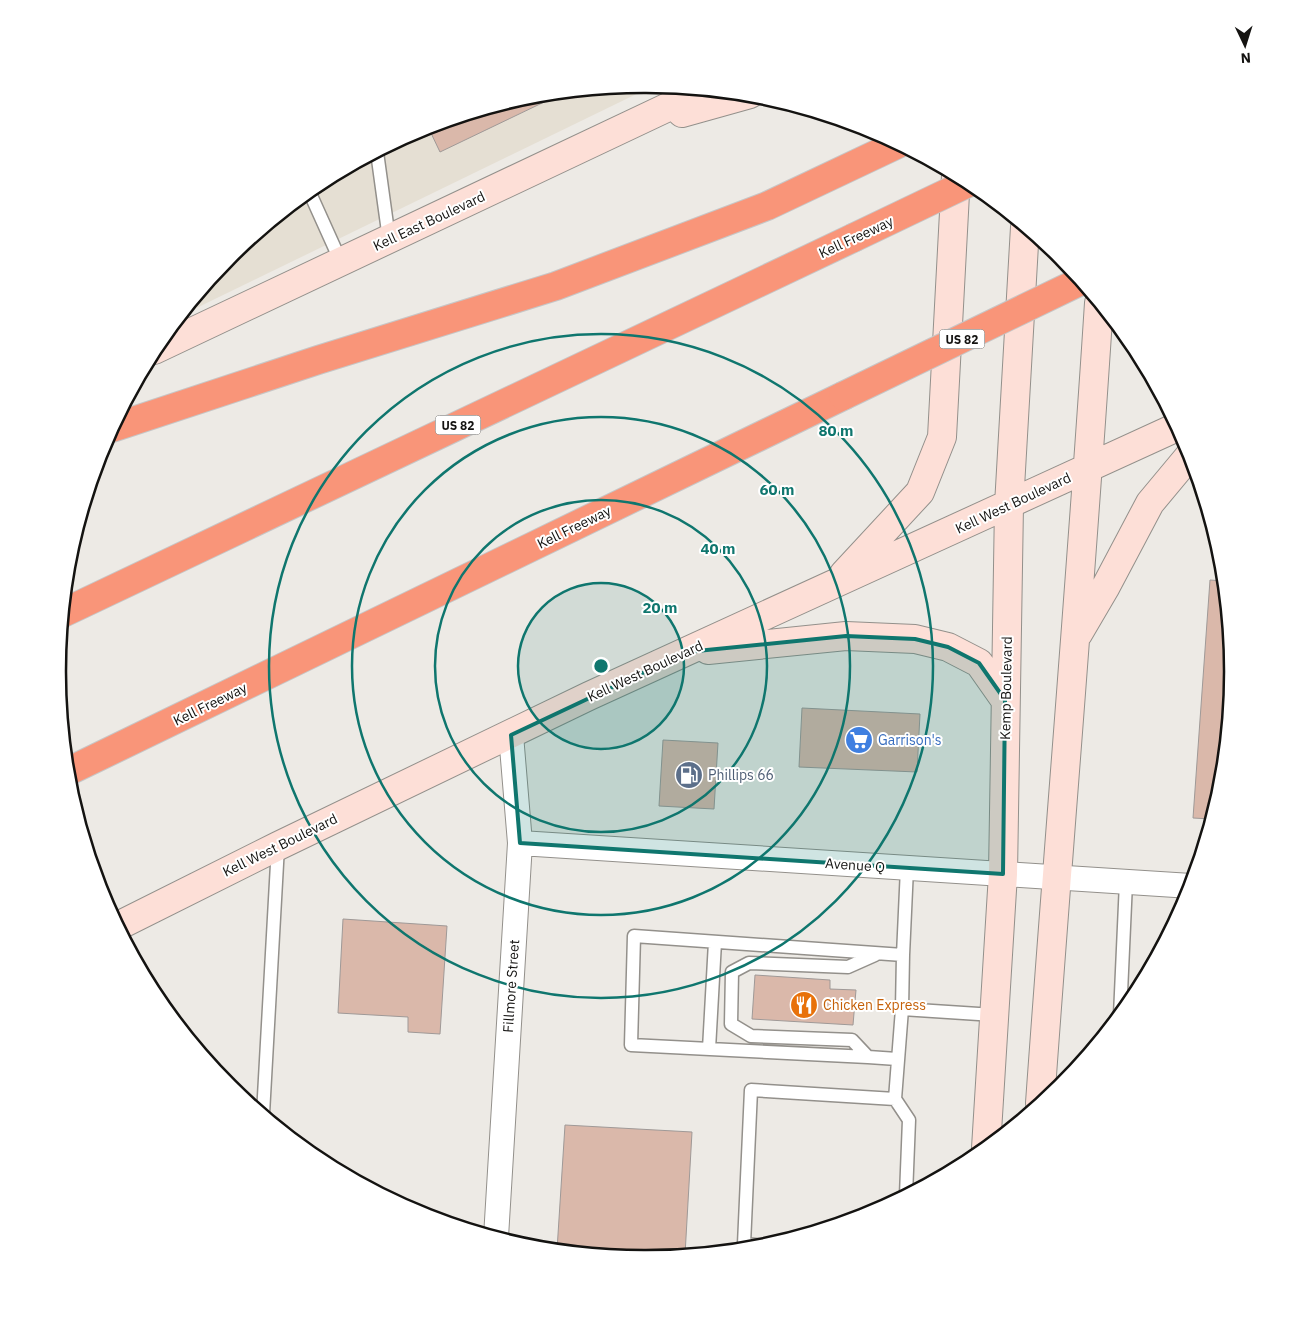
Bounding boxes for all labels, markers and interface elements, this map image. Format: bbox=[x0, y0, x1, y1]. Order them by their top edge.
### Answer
north arrow bbox=[1220, 20, 1270, 70]
text: N bbox=[1240, 49, 1252, 67]
street label: Kell East Boulevard bbox=[370, 187, 488, 255]
street label: Kell Freeway bbox=[816, 212, 896, 262]
road number: US 82 bbox=[940, 329, 984, 348]
road number: US 82 bbox=[436, 416, 480, 434]
text: 80 m bbox=[819, 421, 853, 440]
street label: Kell West Boulevard bbox=[952, 468, 1074, 538]
text: 60 m bbox=[760, 480, 794, 499]
street label: Kell Freeway bbox=[534, 501, 614, 553]
text: 40 m bbox=[701, 539, 735, 558]
text: 20 m bbox=[643, 598, 677, 617]
street label: Kell West Boulevard bbox=[584, 636, 706, 706]
street label: Kemp Boulevard bbox=[996, 636, 1016, 740]
centre of rings bbox=[592, 657, 610, 675]
street label: Kell Freeway bbox=[170, 678, 250, 730]
supermarket icon: Garrison's bbox=[844, 725, 874, 755]
place label: Garrison's bbox=[878, 731, 942, 749]
fuel station icon: Phillips 66 bbox=[674, 760, 704, 790]
place label: Phillips 66 bbox=[708, 766, 774, 784]
street label: Kell West Boulevard bbox=[220, 809, 340, 881]
street label: Avenue Q bbox=[824, 854, 886, 876]
street label: Fillmore Street bbox=[499, 939, 523, 1033]
restaurant icon: Chicken Express bbox=[789, 990, 819, 1020]
place label: Chicken Express bbox=[823, 996, 926, 1014]

